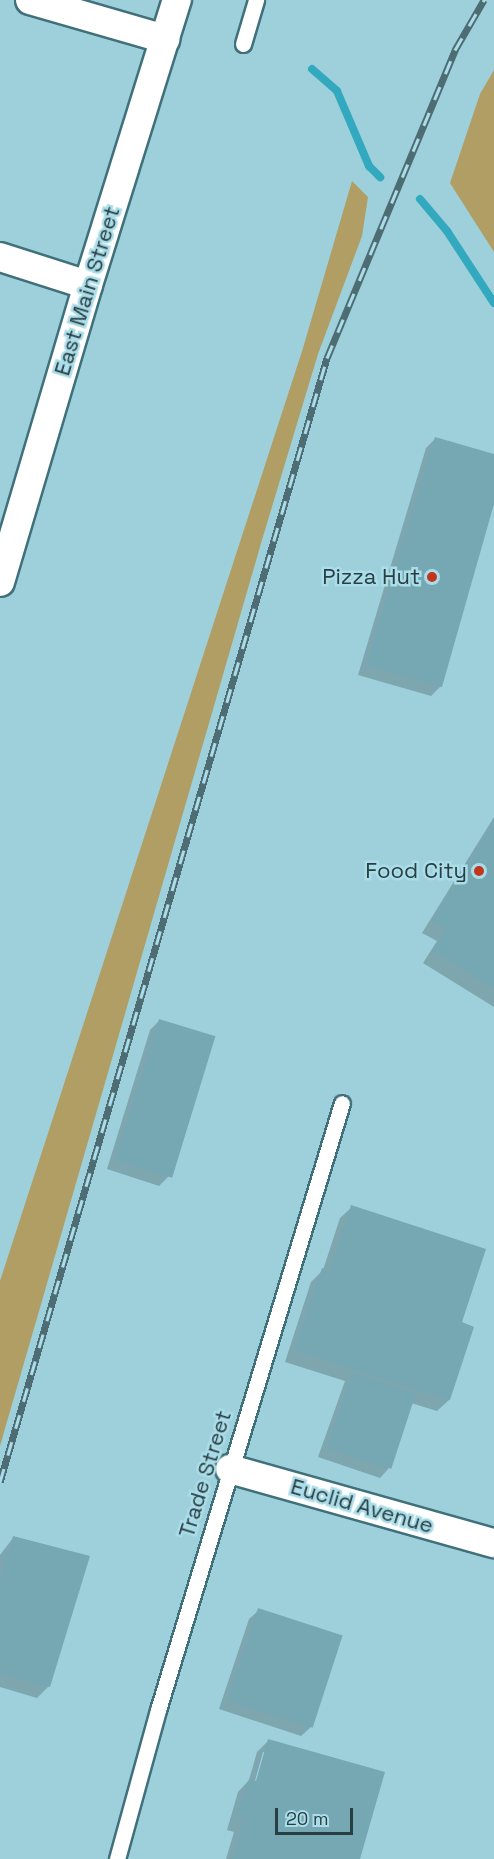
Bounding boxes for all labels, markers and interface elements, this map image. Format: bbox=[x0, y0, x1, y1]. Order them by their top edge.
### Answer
street label: East Main Street bbox=[49, 203, 125, 379]
place label: Pizza Hut bbox=[322, 564, 420, 590]
marker: Pizza Hut bbox=[425, 570, 439, 584]
place label: Food City bbox=[365, 858, 467, 884]
marker: Food City bbox=[472, 864, 486, 878]
street label: Trade Street bbox=[173, 1407, 237, 1541]
street label: Euclid Avenue bbox=[288, 1473, 436, 1539]
scale bar bbox=[278, 1796, 356, 1834]
text: 20 m bbox=[286, 1807, 329, 1830]

